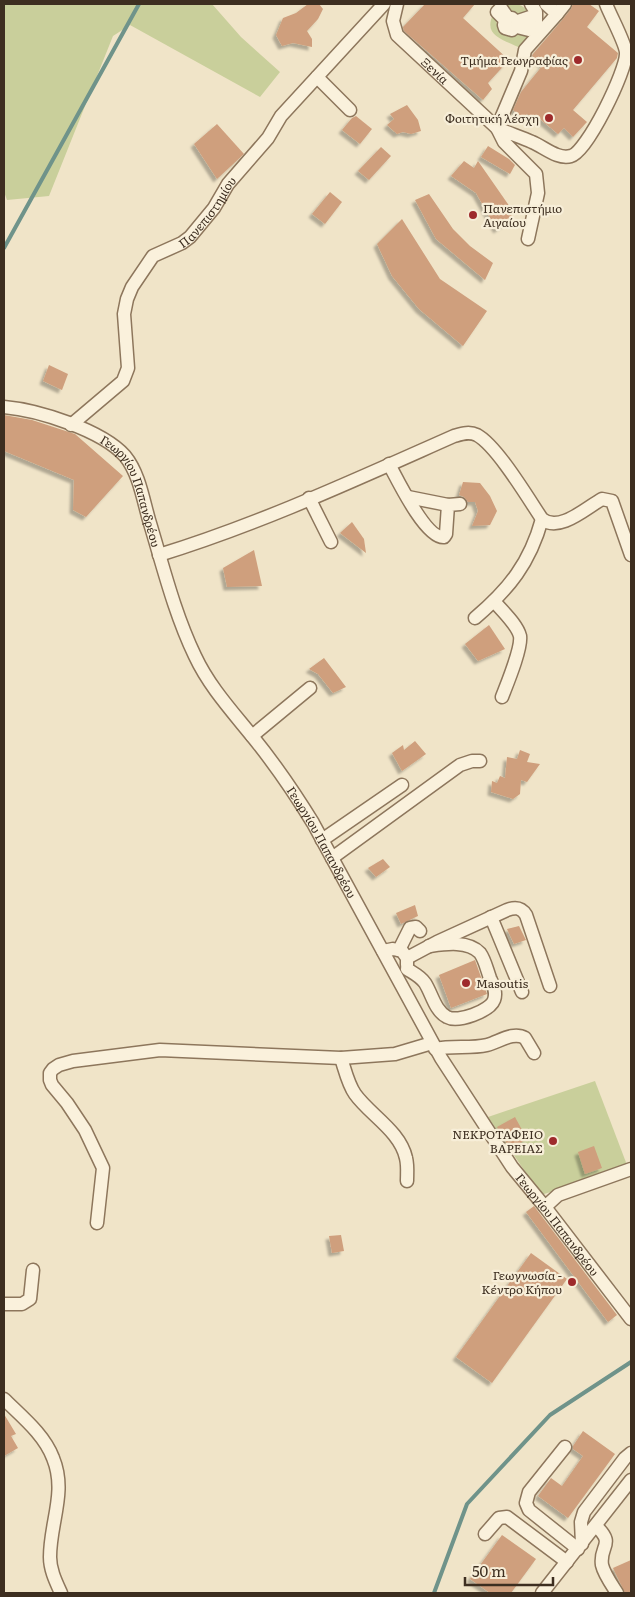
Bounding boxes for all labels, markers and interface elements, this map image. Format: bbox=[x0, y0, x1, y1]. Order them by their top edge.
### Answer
place label: Τμήμα Γεωγραφίας bbox=[460, 51, 568, 69]
street label: Ξενία bbox=[417, 53, 453, 88]
marker: Τμήμα Γεωγραφίας bbox=[572, 54, 584, 66]
place label: Φοιτητική λέσχη bbox=[445, 109, 539, 127]
marker: Φοιτητική λέσχη bbox=[543, 112, 555, 124]
street label: Πανεπιστημίου bbox=[174, 172, 240, 252]
place label: Πανεπιστήμιο Αιγαίου bbox=[483, 199, 562, 231]
marker: Πανεπιστήμιο Αιγαίου bbox=[467, 209, 479, 221]
street label: Γεωργίου Παπανδρέου bbox=[97, 430, 165, 549]
street label: Γεωργίου Παπανδρέου bbox=[283, 782, 361, 901]
place label: Masoutis bbox=[476, 974, 529, 992]
marker: Masoutis bbox=[460, 977, 472, 989]
place label: ΝΕΚΡΟΤΑΦΕΙΟ ΒΑΡΕΙΑΣ bbox=[452, 1125, 543, 1157]
marker: ΝΕΚΡΟΤΑΦΕΙΟ ΒΑΡΕΙΑΣ bbox=[547, 1135, 559, 1147]
street label: Γεωργίου Παπανδρέου bbox=[512, 1169, 604, 1279]
place label: Γεωγνωσία - Κέντρο Κήπου bbox=[482, 1266, 562, 1298]
marker: Γεωγνωσία - Κέντρο Κήπου bbox=[566, 1276, 578, 1288]
scale bar bbox=[465, 1554, 552, 1586]
text: 50 m bbox=[472, 1559, 506, 1582]

